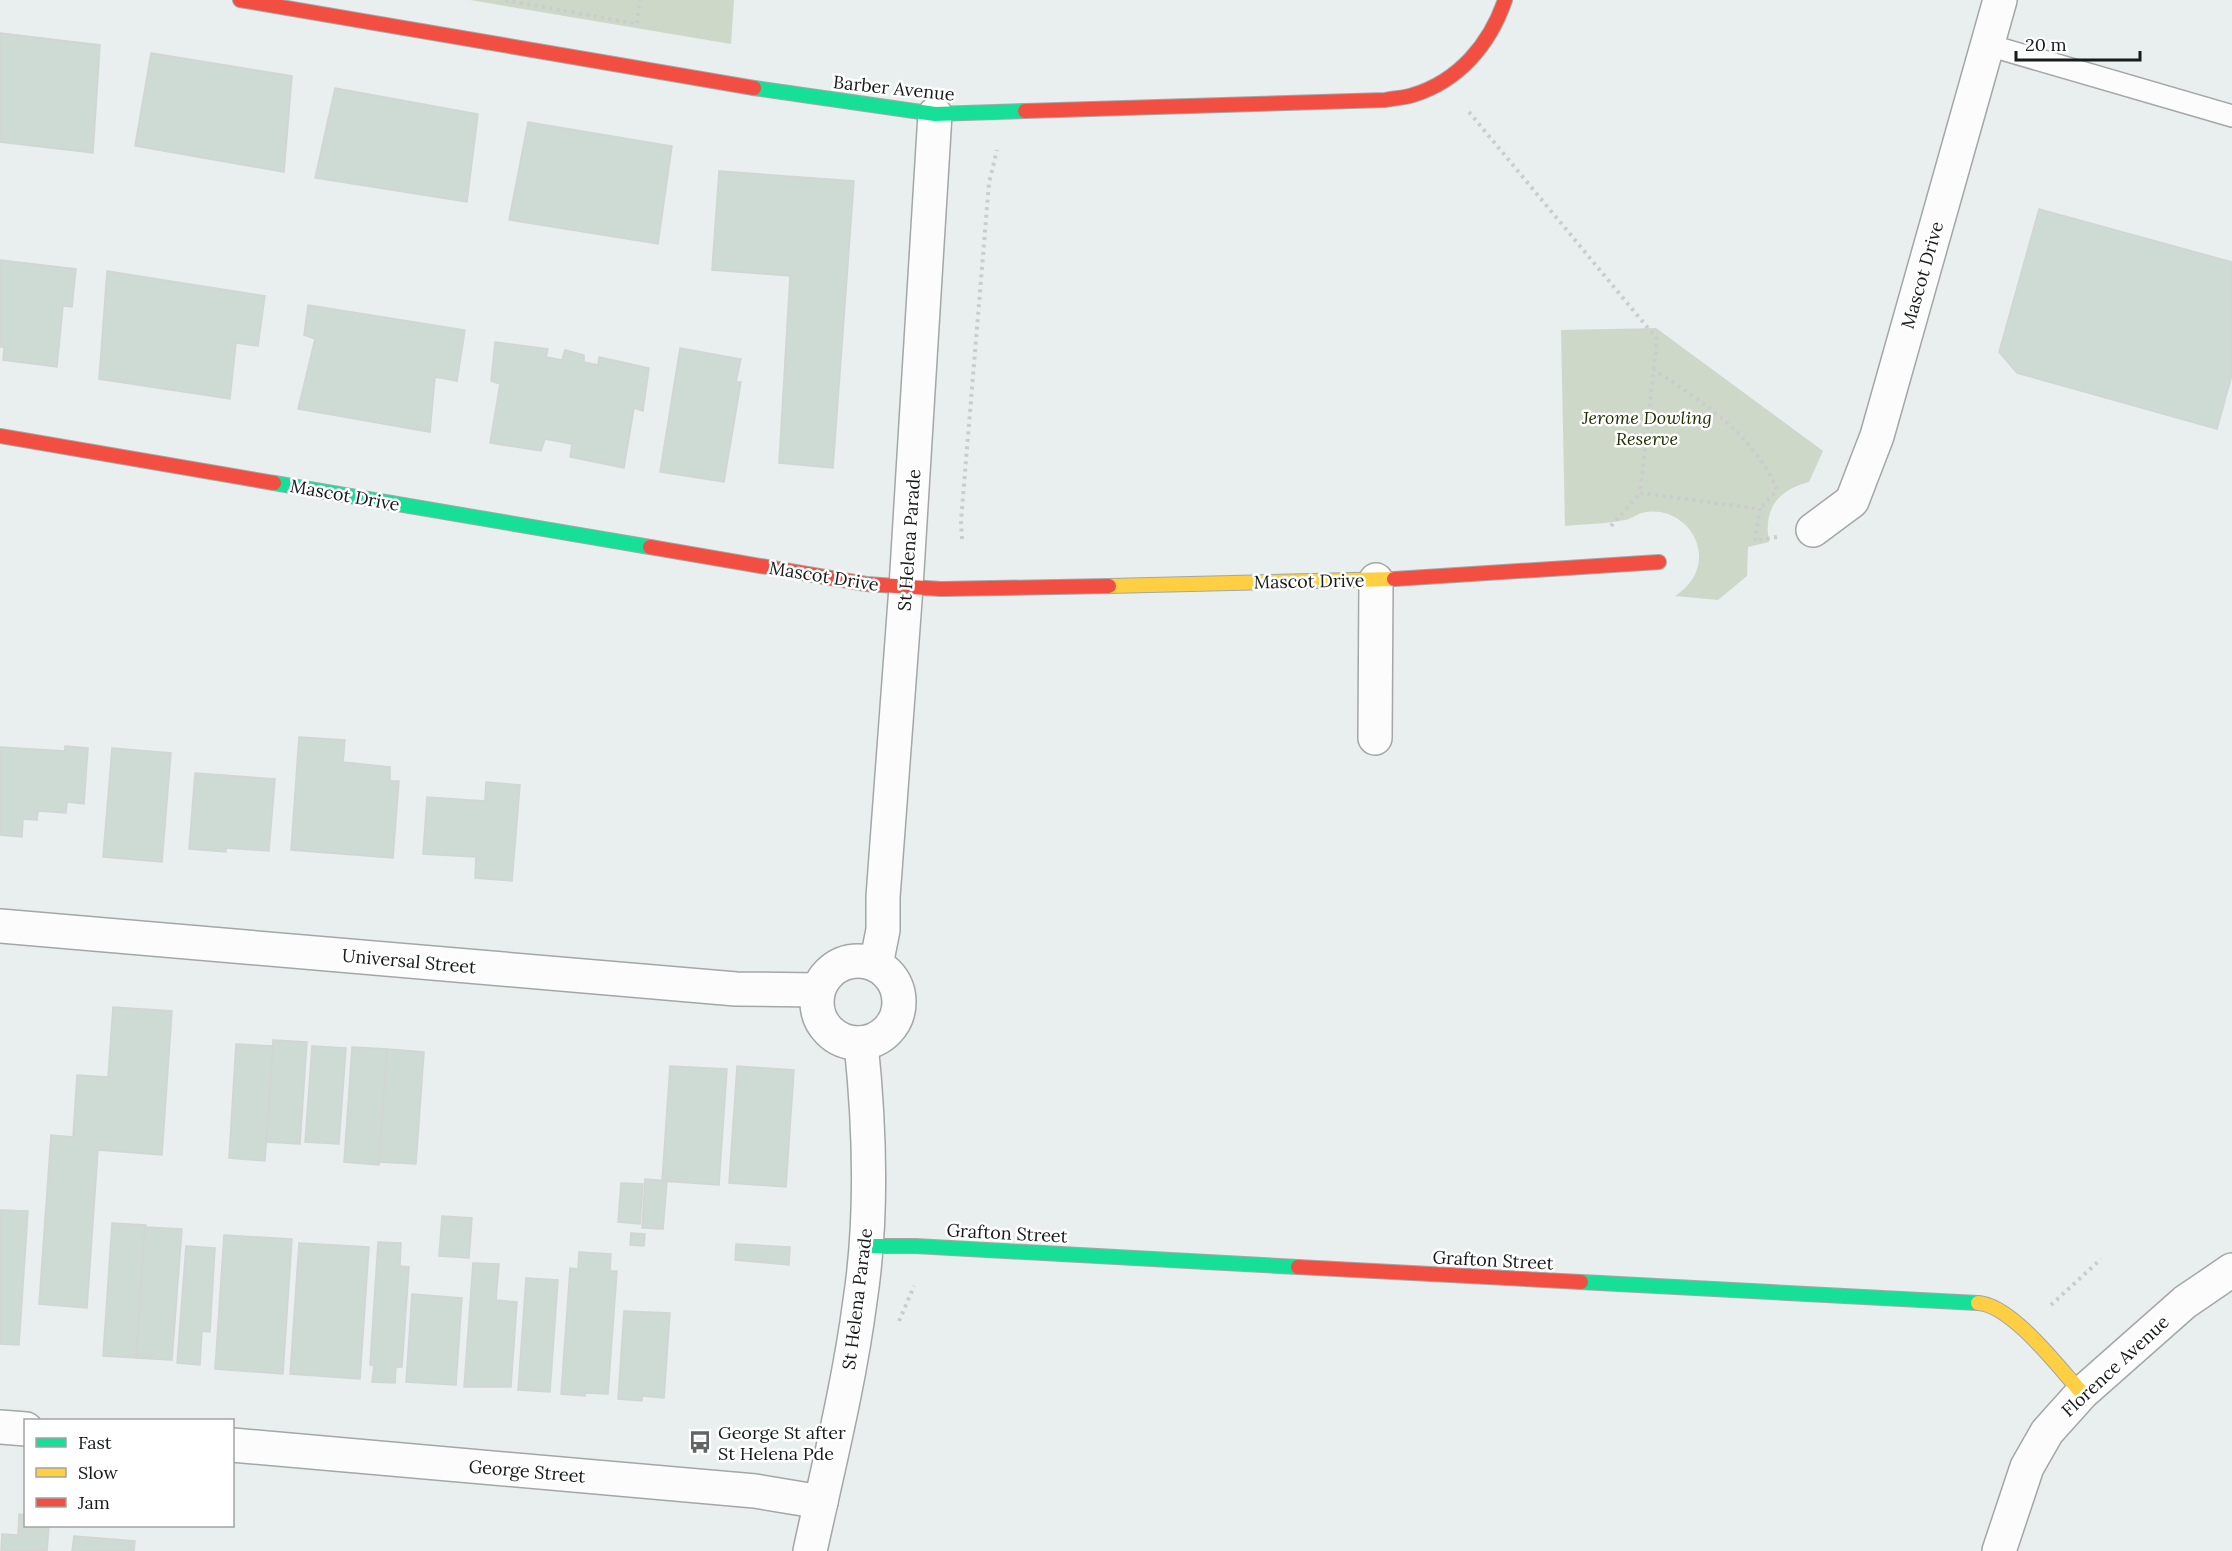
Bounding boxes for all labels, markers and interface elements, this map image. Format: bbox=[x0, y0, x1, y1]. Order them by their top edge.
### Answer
scale bar bbox=[2016, 24, 2140, 62]
text: 20 m bbox=[2025, 33, 2067, 56]
street label: Barber Avenue bbox=[832, 70, 956, 106]
street label: Mascot Drive bbox=[1896, 218, 1948, 331]
park label: Jerome Dowling Reserve bbox=[1581, 406, 1712, 450]
street label: St Helena Parade bbox=[893, 468, 925, 612]
street label: Mascot Drive bbox=[288, 474, 402, 516]
street label: Mascot Drive bbox=[767, 556, 881, 596]
street label: Mascot Drive bbox=[1253, 569, 1365, 593]
street label: Universal Street bbox=[341, 944, 477, 978]
street label: Grafton Street bbox=[946, 1218, 1068, 1248]
street label: St Helena Parade bbox=[837, 1227, 877, 1371]
street label: Grafton Street bbox=[1432, 1245, 1554, 1275]
street label: Florence Avenue bbox=[2056, 1310, 2174, 1422]
legend bbox=[24, 1419, 234, 1527]
place label: George St after St Helena Pde bbox=[718, 1421, 846, 1465]
bus stop icon: George St after St Helena Pde bbox=[687, 1429, 713, 1455]
text: Fast bbox=[78, 1431, 112, 1454]
street label: George Street bbox=[468, 1454, 586, 1488]
text: Slow bbox=[78, 1461, 118, 1484]
text: Jam bbox=[77, 1491, 110, 1514]

